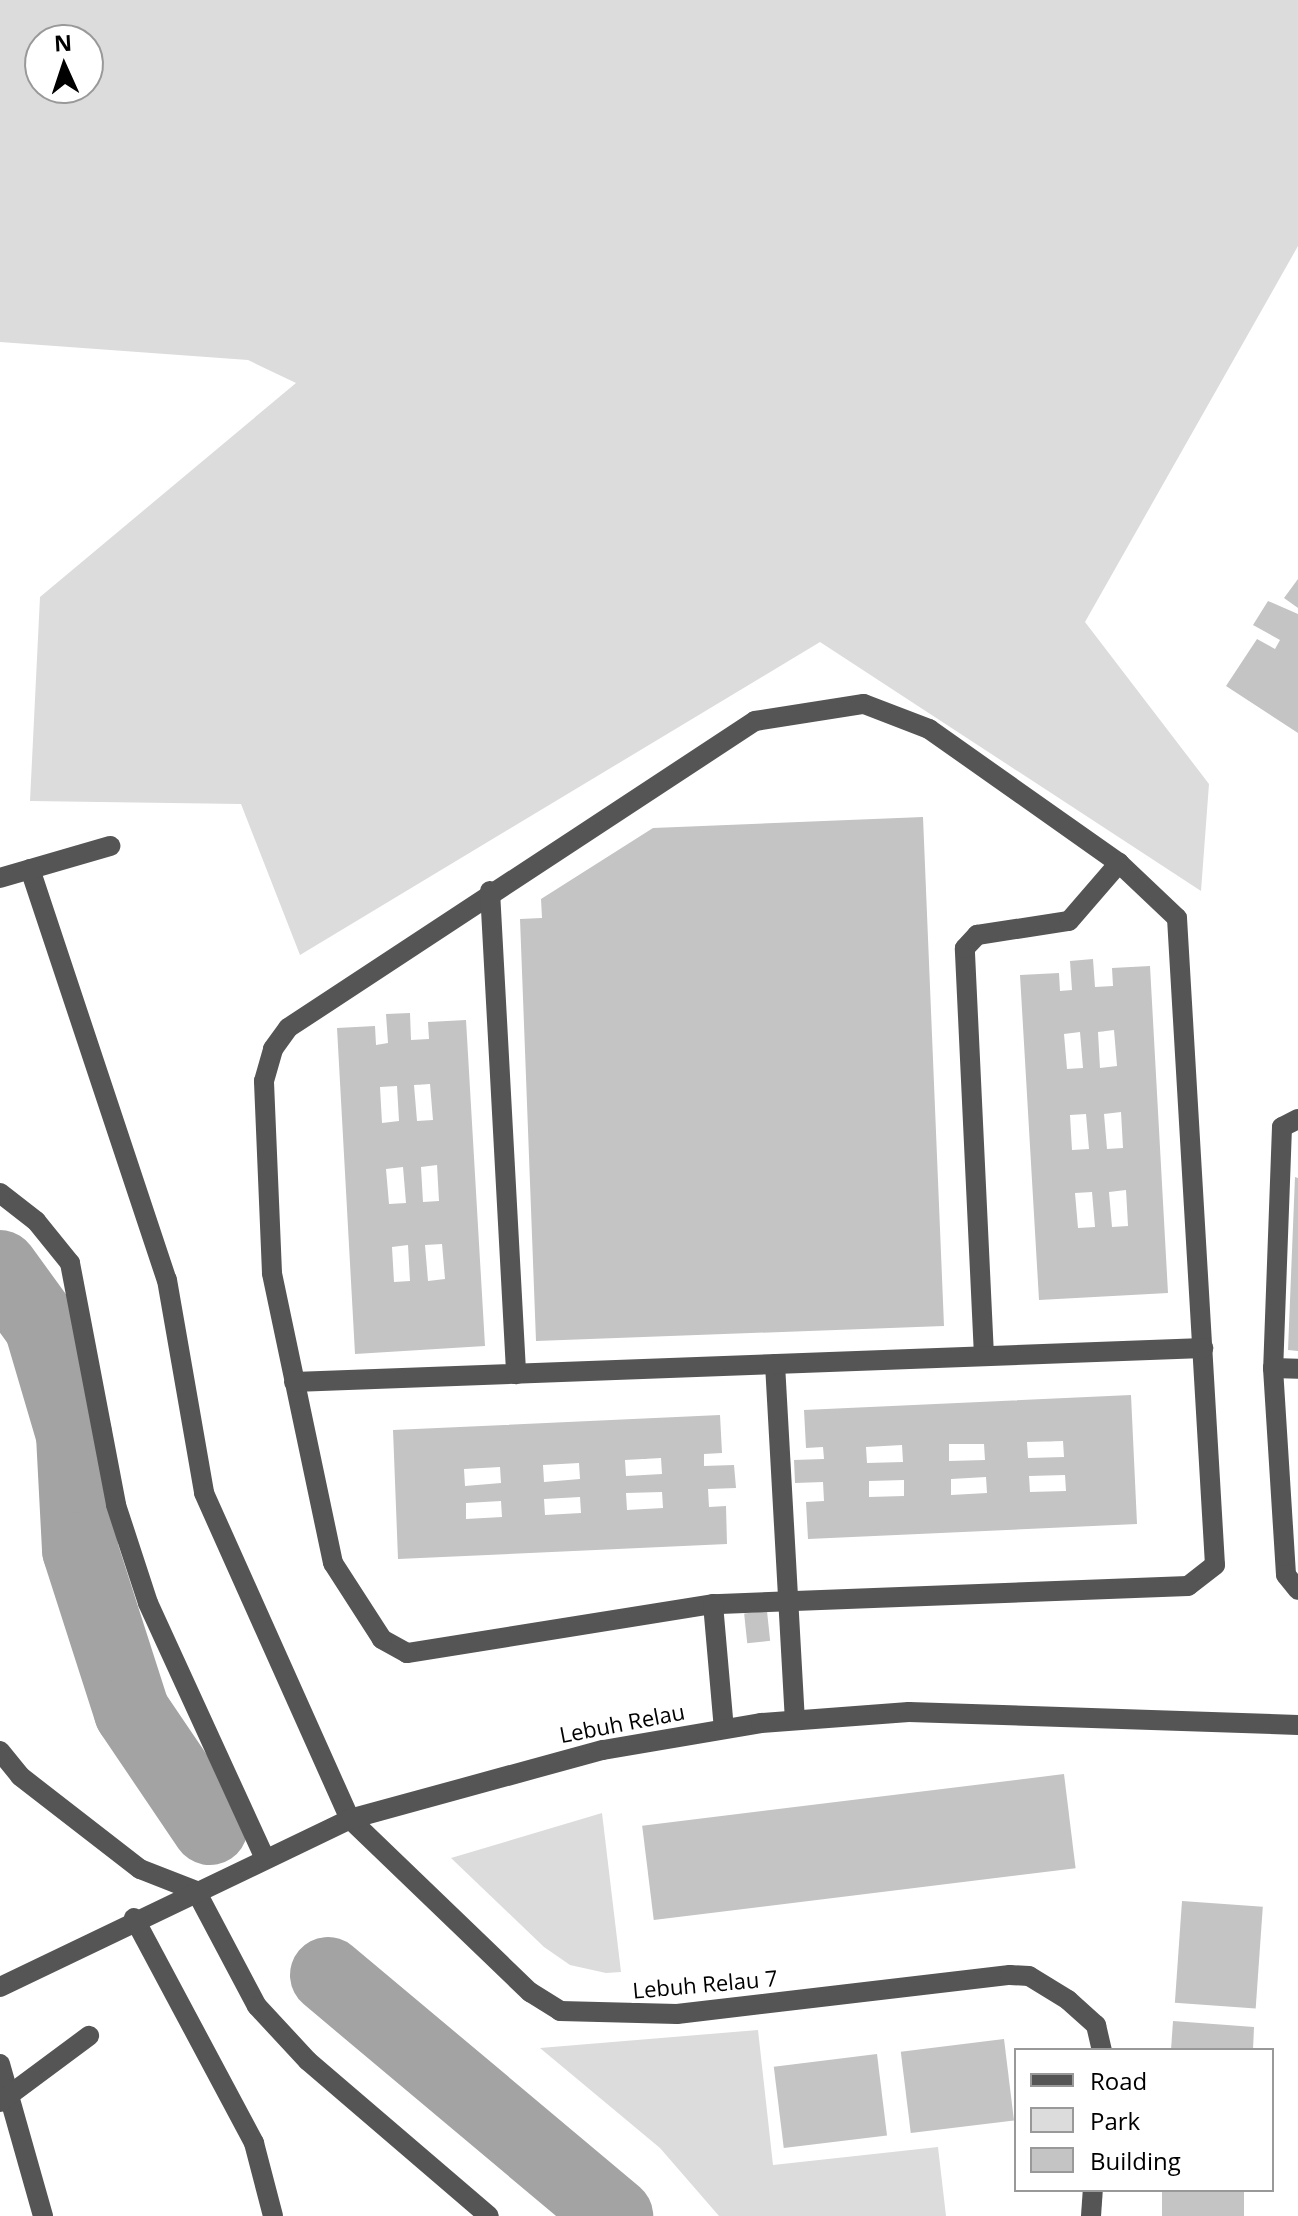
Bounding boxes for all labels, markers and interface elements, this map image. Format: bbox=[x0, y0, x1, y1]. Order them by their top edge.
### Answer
north arrow bbox=[24, 24, 104, 104]
text: N bbox=[53, 27, 73, 57]
street label: Lebuh Relau bbox=[557, 1698, 687, 1748]
street label: Lebuh Relau 7 bbox=[631, 1965, 779, 2003]
legend bbox=[1014, 2048, 1274, 2192]
text: Road bbox=[1090, 2064, 1147, 2097]
text: Park bbox=[1090, 2104, 1140, 2137]
text: Building bbox=[1090, 2144, 1181, 2177]

